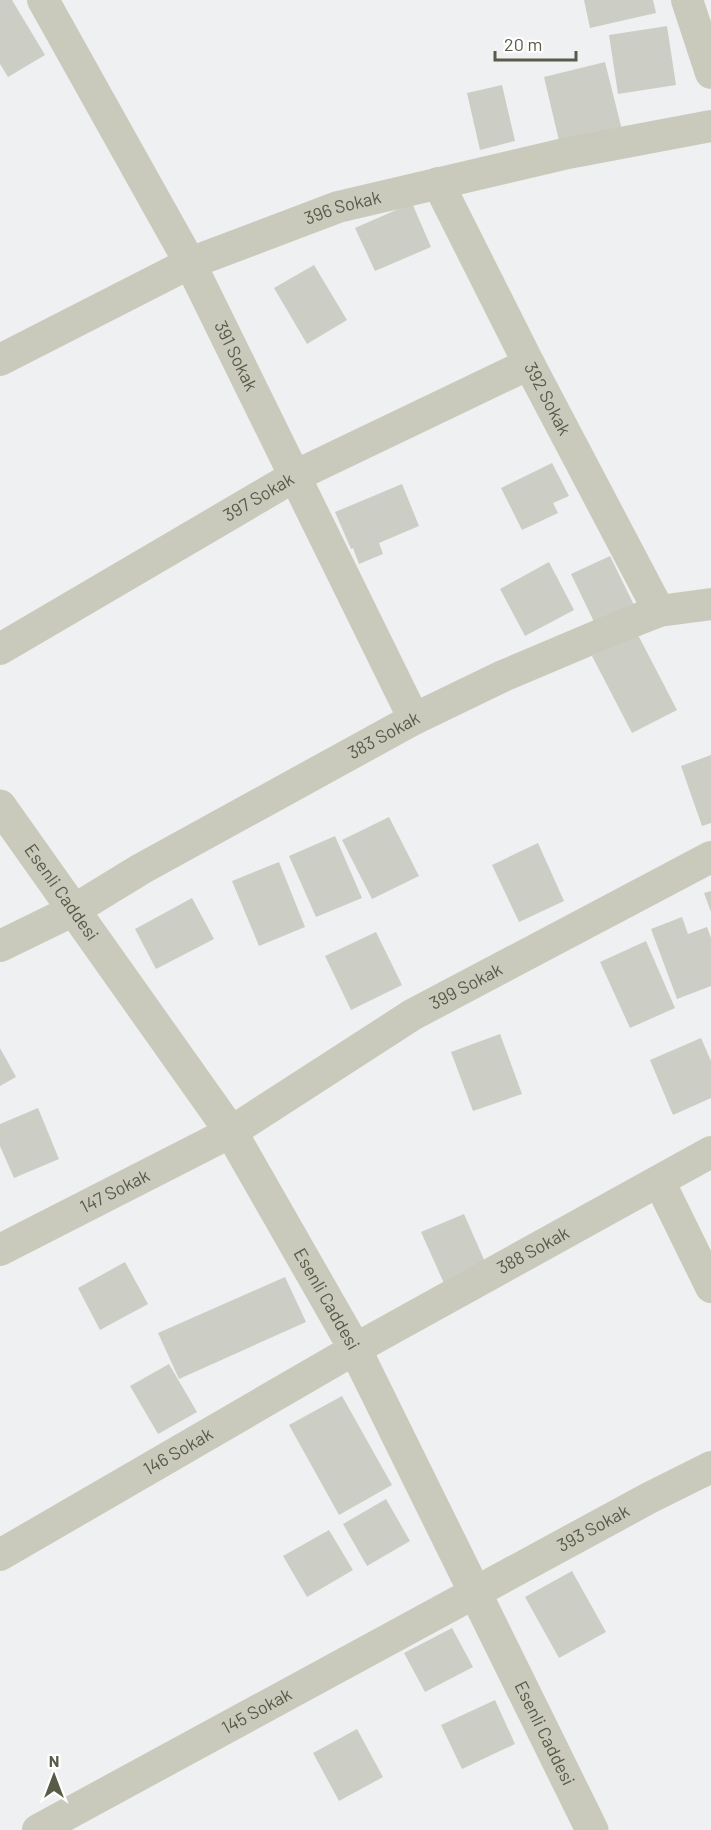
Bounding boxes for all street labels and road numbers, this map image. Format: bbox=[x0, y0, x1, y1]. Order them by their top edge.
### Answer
street label: 396 Sokak bbox=[301, 185, 383, 229]
street label: 391 Sokak bbox=[210, 317, 263, 394]
street label: 392 Sokak bbox=[520, 358, 576, 439]
street label: 397 Sokak bbox=[219, 467, 298, 526]
street label: 383 Sokak bbox=[344, 706, 423, 763]
street label: Esenli Caddesi bbox=[20, 839, 104, 945]
street label: 399 Sokak bbox=[425, 957, 506, 1014]
street label: 147 Sokak bbox=[76, 1164, 153, 1217]
street label: 388 Sokak bbox=[493, 1221, 573, 1278]
street label: Esenli Caddesi bbox=[290, 1244, 365, 1353]
street label: 146 Sokak bbox=[139, 1422, 216, 1479]
street label: 393 Sokak bbox=[553, 1499, 633, 1556]
street label: Esenli Caddesi bbox=[510, 1677, 580, 1789]
street label: 145 Sokak bbox=[217, 1682, 295, 1738]

